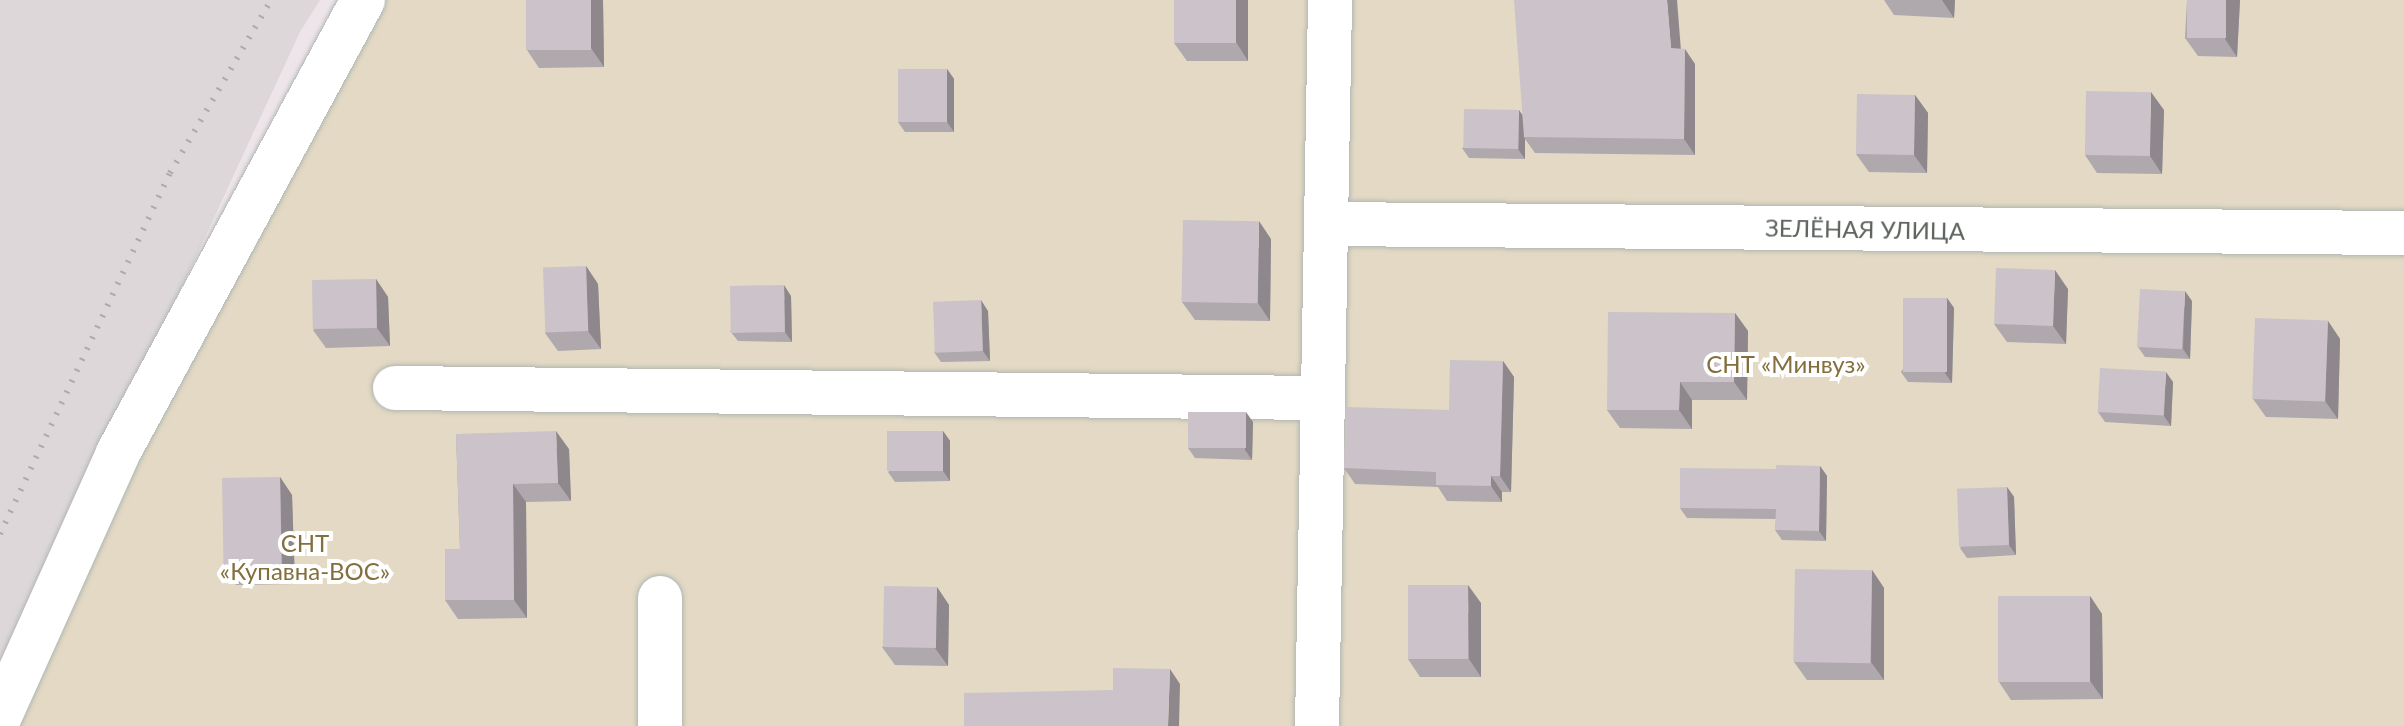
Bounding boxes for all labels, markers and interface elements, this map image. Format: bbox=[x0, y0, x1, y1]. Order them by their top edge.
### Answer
street label: ЗЕЛЁНАЯ УЛИЦА bbox=[1765, 213, 1965, 245]
park label: СНТ «Минвуз» bbox=[1706, 350, 1866, 378]
park label: СНТ «Купавна-ВОС» bbox=[220, 529, 390, 585]

